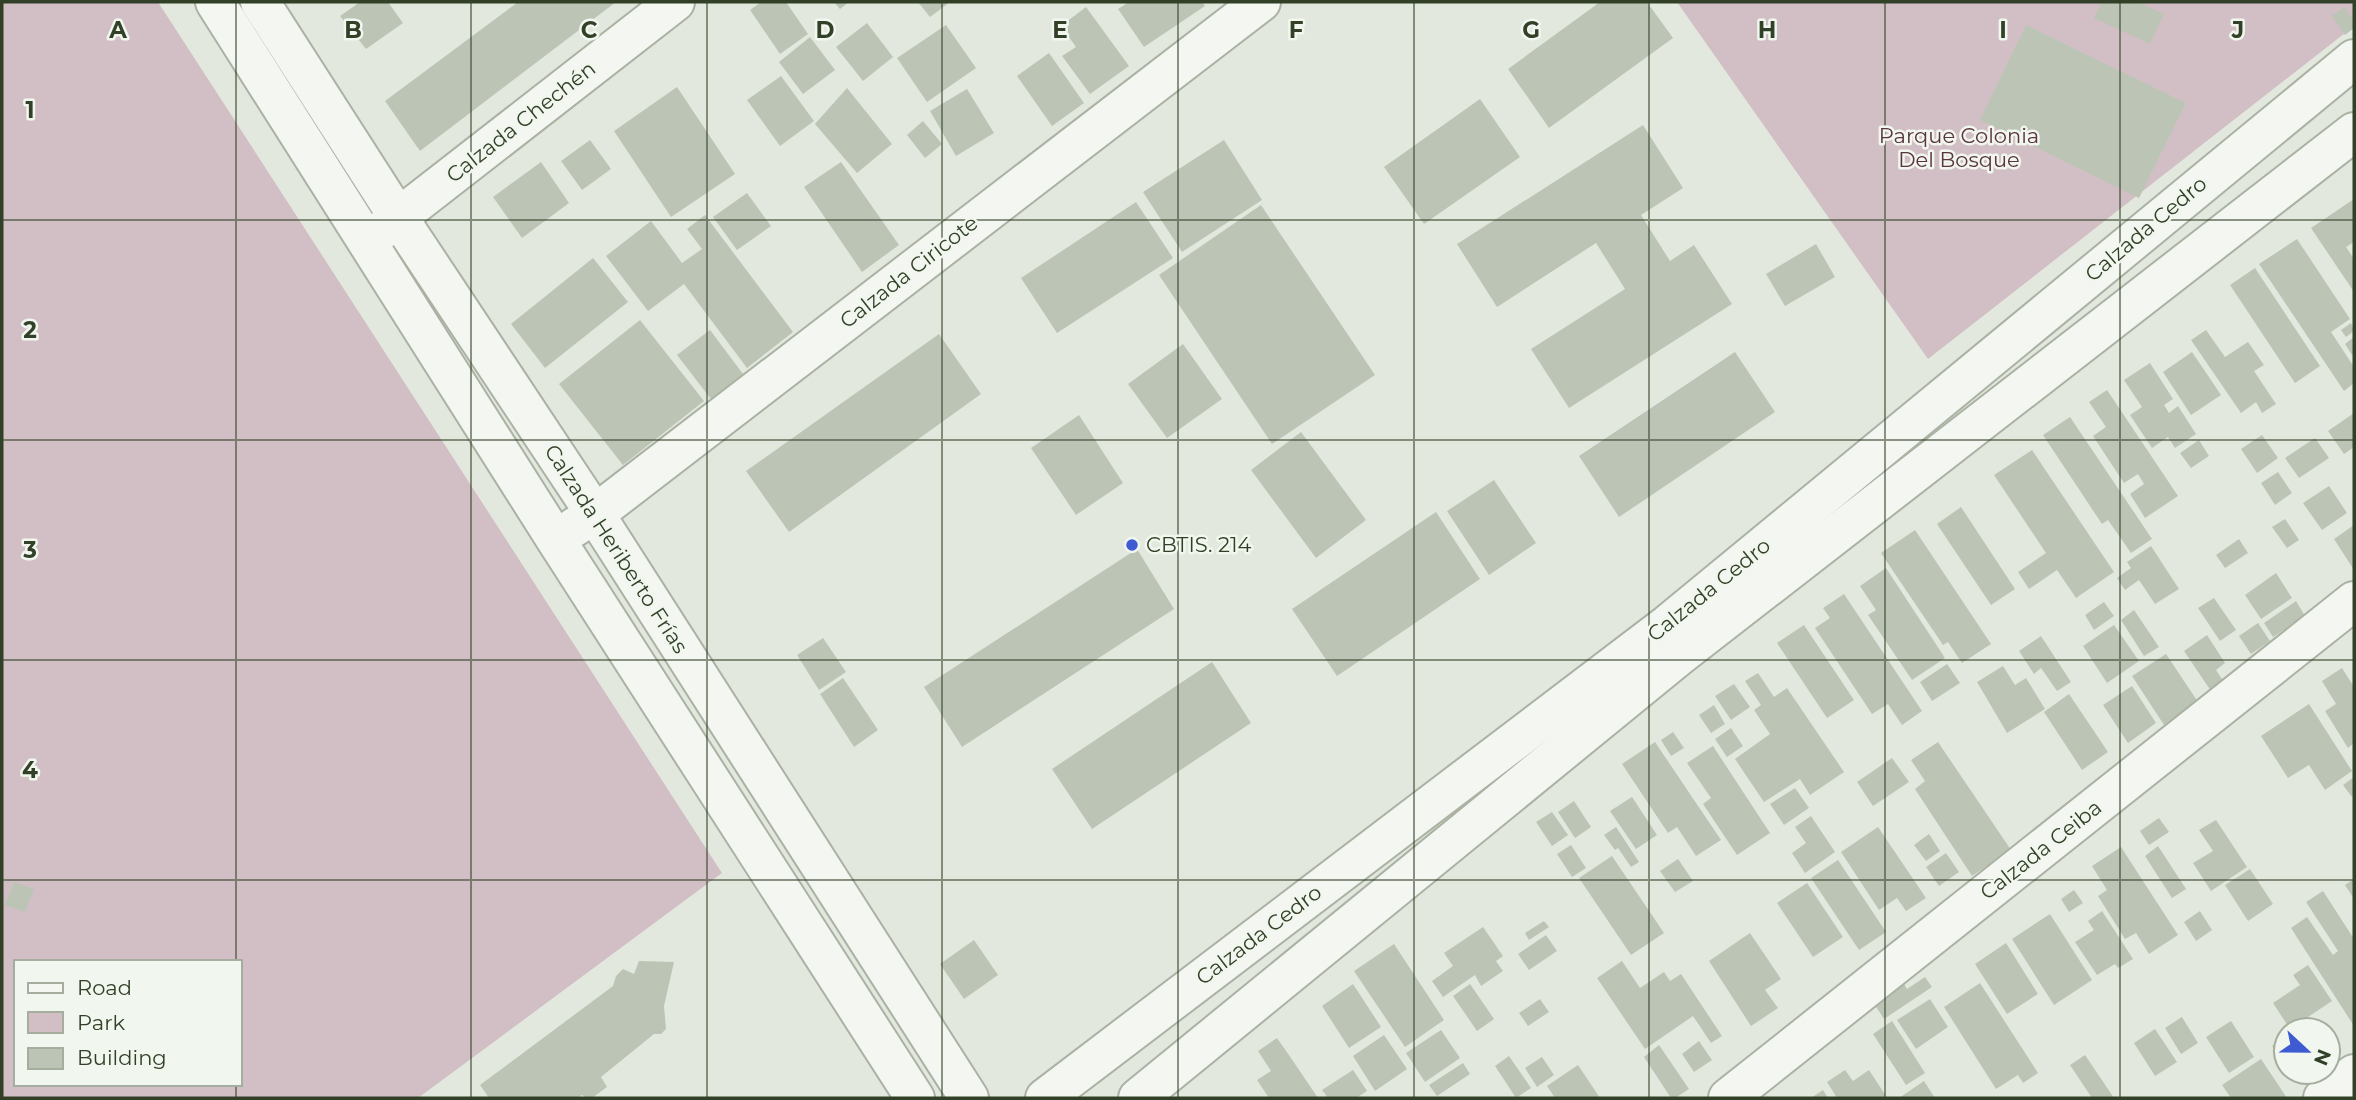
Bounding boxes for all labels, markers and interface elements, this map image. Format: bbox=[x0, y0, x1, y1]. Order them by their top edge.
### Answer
text: A bbox=[108, 16, 127, 44]
text: B bbox=[344, 16, 362, 44]
text: C bbox=[581, 16, 598, 44]
text: D bbox=[816, 16, 835, 44]
text: E bbox=[1052, 16, 1068, 44]
text: F bbox=[1289, 16, 1304, 44]
text: G bbox=[1522, 16, 1540, 44]
text: H bbox=[1758, 16, 1776, 44]
text: I bbox=[1999, 16, 2007, 44]
text: J bbox=[2231, 16, 2244, 44]
street label: Calzada Chechén bbox=[441, 56, 600, 188]
text: 1 bbox=[25, 96, 35, 124]
park label: Parque Colonia Del Bosque bbox=[1879, 123, 2039, 172]
street label: Calzada Cedro bbox=[2080, 171, 2211, 287]
street label: Calzada Ciricote bbox=[835, 210, 983, 333]
text: 2 bbox=[23, 316, 37, 344]
street label: Calzada Heriberto Frías bbox=[540, 440, 693, 658]
place label: CBTIS. 214 bbox=[1146, 532, 1252, 557]
street label: Calzada Cedro bbox=[1642, 532, 1775, 647]
text: 3 bbox=[22, 536, 37, 564]
marker: CBTIS. 214 bbox=[1124, 537, 1140, 553]
text: 4 bbox=[22, 756, 38, 784]
street label: Calzada Ceiba bbox=[1975, 794, 2106, 905]
street label: Calzada Cedro bbox=[1191, 879, 1326, 990]
legend bbox=[14, 960, 242, 1086]
text: Road bbox=[77, 975, 132, 1000]
text: Park bbox=[77, 1010, 125, 1035]
north arrow bbox=[2272, 1016, 2342, 1086]
text: Building bbox=[77, 1045, 167, 1070]
text: N bbox=[2309, 1046, 2336, 1069]

